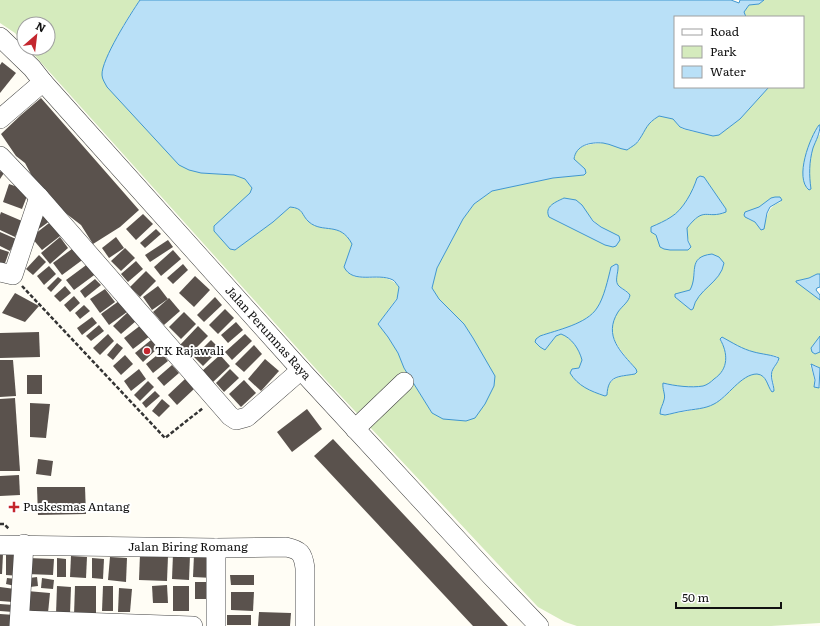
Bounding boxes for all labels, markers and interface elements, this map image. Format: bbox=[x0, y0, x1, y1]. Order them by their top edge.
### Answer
north arrow bbox=[16, 16, 56, 56]
legend bbox=[674, 16, 804, 88]
text: N bbox=[33, 17, 49, 36]
text: Road bbox=[710, 22, 740, 40]
text: Park bbox=[710, 42, 737, 60]
text: Water bbox=[710, 62, 746, 80]
street label: Jalan Perumnas Raya bbox=[222, 281, 316, 384]
place label: TK Rajawali bbox=[155, 341, 224, 359]
marker: TK Rajawali bbox=[142, 346, 152, 356]
place label: Puskesmas Antang bbox=[23, 497, 130, 515]
marker: Puskesmas Antang bbox=[8, 501, 20, 513]
street label: Jalan Biring Romang bbox=[128, 537, 248, 555]
scale bar bbox=[676, 584, 781, 610]
text: 50 m bbox=[682, 588, 709, 606]

